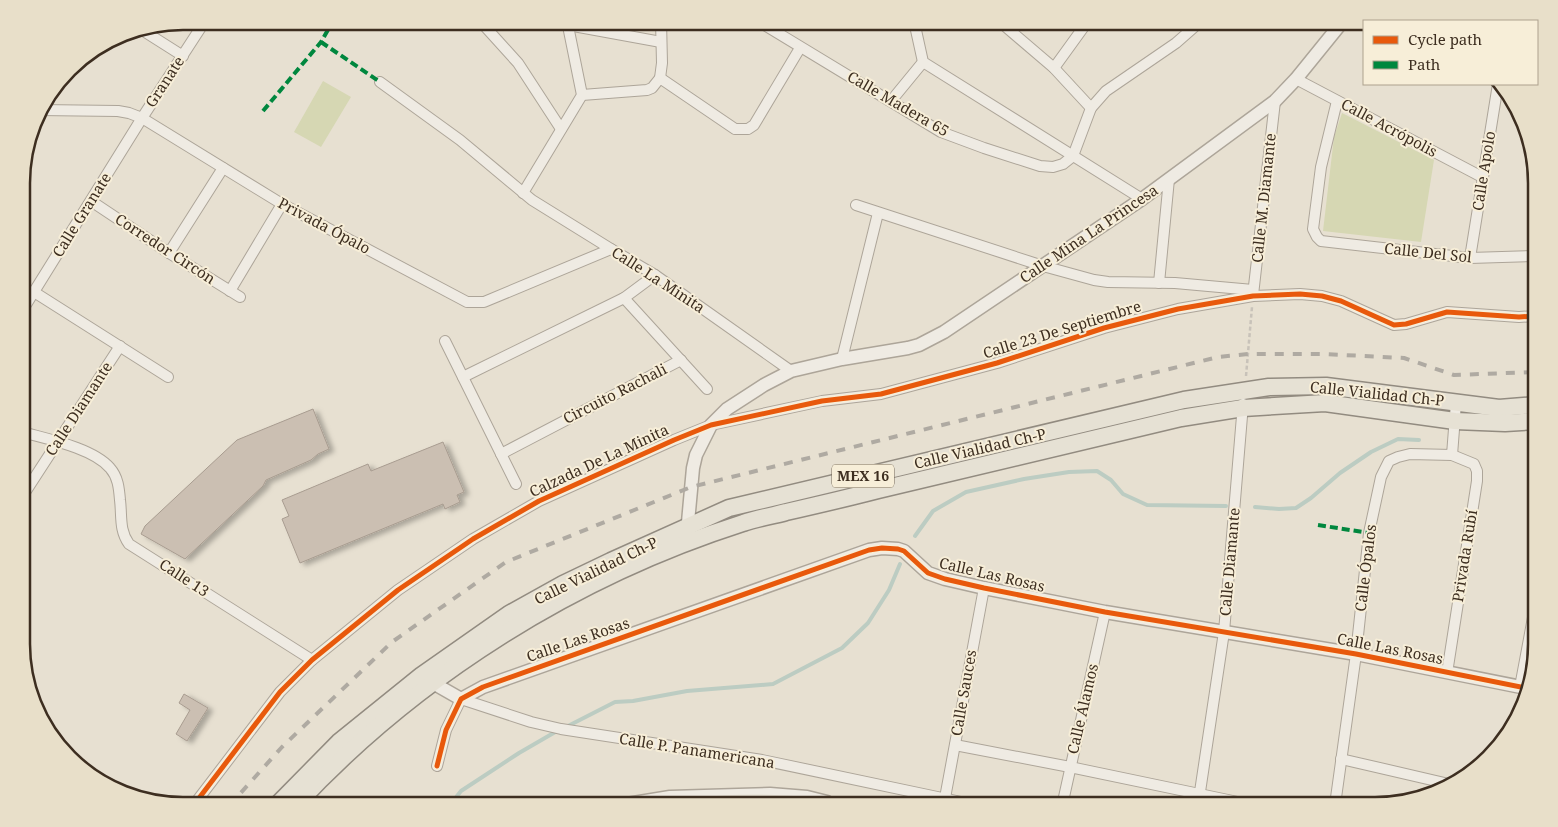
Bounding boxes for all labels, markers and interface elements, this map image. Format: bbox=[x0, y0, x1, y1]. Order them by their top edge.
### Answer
legend bbox=[1363, 20, 1538, 85]
text: Cycle path bbox=[1408, 29, 1483, 49]
street label: Granate bbox=[140, 52, 188, 111]
text: Path bbox=[1408, 54, 1441, 74]
street label: Calle Madera 65 bbox=[844, 66, 953, 140]
street label: Calle Acrópolis bbox=[1338, 93, 1441, 161]
street label: Calle Apolo bbox=[1467, 129, 1499, 212]
street label: Calle M. Diamante bbox=[1246, 132, 1280, 264]
street label: Calle Granate bbox=[47, 168, 115, 261]
street label: Calle Mina La Princesa bbox=[1015, 179, 1161, 287]
street label: Privada Ópalo bbox=[275, 192, 374, 258]
street label: Corredor Circón bbox=[112, 208, 220, 288]
street label: Calle Del Sol bbox=[1383, 237, 1473, 267]
street label: Calle La Minita bbox=[608, 241, 709, 317]
street label: Calle 23 De Septiembre bbox=[980, 295, 1143, 363]
street label: Calle Diamante bbox=[40, 357, 116, 459]
street label: Circuito Rachali bbox=[559, 358, 670, 428]
street label: Calle Vialidad Ch-P bbox=[1309, 376, 1445, 410]
street label: Calzada De La Minita bbox=[526, 419, 671, 501]
street label: Calle Vialidad Ch-P bbox=[912, 423, 1048, 473]
road number: MEX 16 bbox=[832, 464, 894, 488]
street label: Calle Diamante bbox=[1214, 507, 1244, 617]
street label: Privada Rubí bbox=[1447, 508, 1481, 603]
street label: Calle Ópalos bbox=[1350, 523, 1380, 613]
street label: Calle Vialidad Ch-P bbox=[531, 532, 661, 609]
street label: Calle Las Rosas bbox=[937, 552, 1047, 596]
street label: Calle 13 bbox=[156, 554, 213, 601]
street label: Calle Las Rosas bbox=[523, 612, 632, 666]
street label: Calle Las Rosas bbox=[1335, 628, 1445, 668]
street label: Calle Sauces bbox=[946, 648, 980, 737]
street label: Calle Álamos bbox=[1062, 661, 1102, 756]
street label: Calle P. Panamericana bbox=[618, 728, 776, 772]

